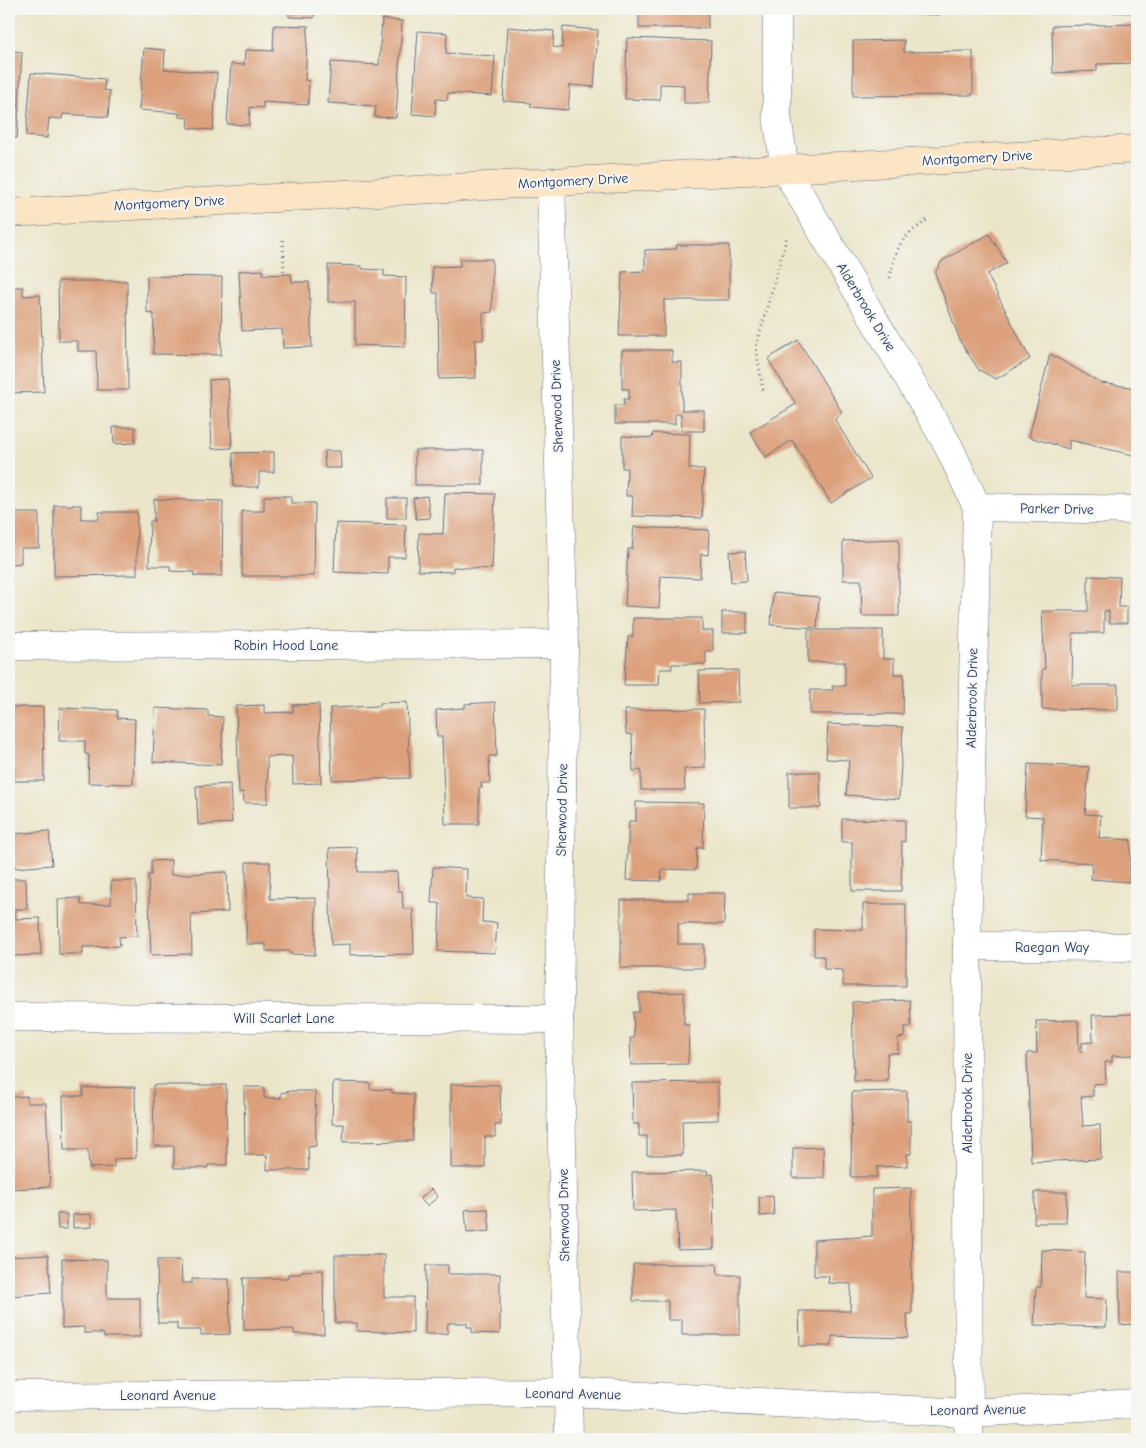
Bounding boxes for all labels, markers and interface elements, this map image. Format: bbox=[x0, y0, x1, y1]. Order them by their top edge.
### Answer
street label: Montgomery Drive bbox=[921, 147, 1033, 169]
street label: Montgomery Drive bbox=[517, 170, 629, 192]
street label: Montgomery Drive bbox=[113, 192, 225, 214]
street label: Alderbrook Drive bbox=[833, 260, 899, 354]
street label: Sherwood Drive bbox=[547, 359, 567, 453]
street label: Parker Drive bbox=[1020, 500, 1094, 518]
street label: Robin Hood Lane bbox=[234, 637, 338, 654]
street label: Alderbrook Drive bbox=[963, 648, 981, 748]
street label: Sherwood Drive bbox=[553, 763, 571, 857]
street label: Raegan Way bbox=[1015, 939, 1090, 956]
street label: Will Scarlet Lane bbox=[234, 1010, 334, 1027]
street label: Alderbrook Drive bbox=[959, 1053, 976, 1153]
street label: Sherwood Drive bbox=[555, 1168, 573, 1262]
street label: Leonard Avenue bbox=[525, 1385, 621, 1403]
street label: Leonard Avenue bbox=[120, 1387, 216, 1404]
street label: Leonard Avenue bbox=[930, 1401, 1026, 1419]

